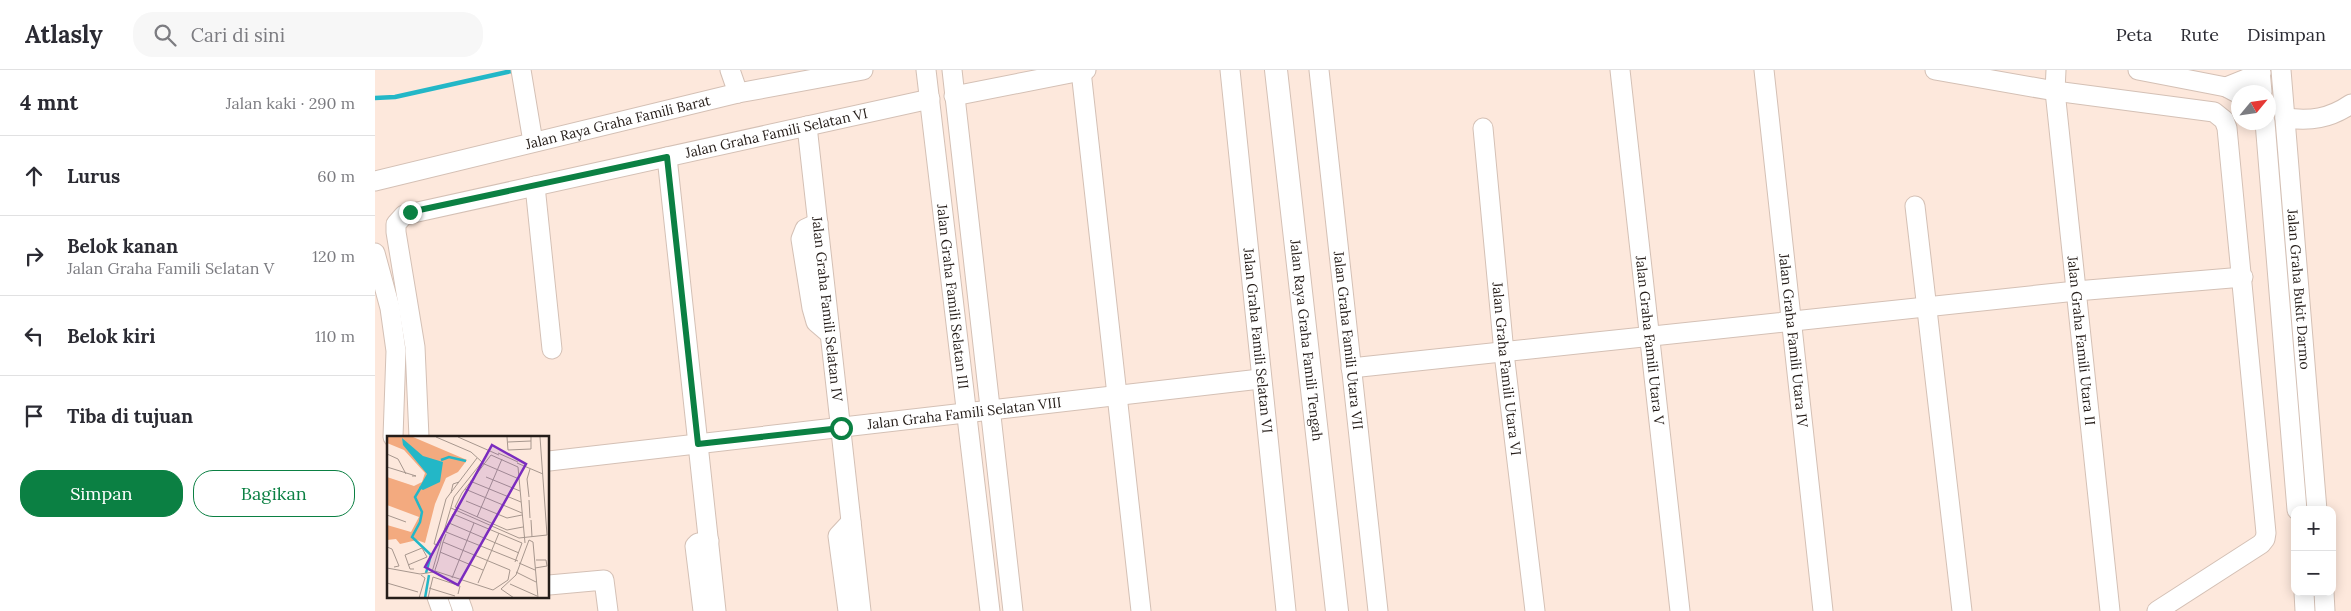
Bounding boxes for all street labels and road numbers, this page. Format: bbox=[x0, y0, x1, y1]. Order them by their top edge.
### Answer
street label: Jalan Raya Graha Famili Barat bbox=[523, 91, 713, 153]
street label: Jalan Graha Famili Selatan VI bbox=[683, 104, 869, 162]
street label: Jalan Graha Famili Selatan III bbox=[933, 202, 973, 390]
street label: Jalan Graha Bukit Darmo bbox=[2283, 207, 2314, 370]
street label: Jalan Graha Famili Selatan IV bbox=[808, 214, 847, 403]
street label: Jalan Raya Graha Famili Tengah bbox=[1286, 237, 1327, 442]
street label: Jalan Graha Famili Selatan VI bbox=[1239, 246, 1277, 434]
street label: Jalan Graha Famili Utara VII bbox=[1330, 249, 1367, 431]
street label: Jalan Graha Famili Utara IV bbox=[1775, 252, 1812, 429]
street label: Jalan Graha Famili Utara V bbox=[1632, 254, 1668, 427]
street label: Jalan Graha Famili Utara II bbox=[2063, 254, 2099, 426]
street label: Jalan Graha Famili Utara VI bbox=[1488, 280, 1525, 457]
street label: Jalan Graha Famili Selatan VIII bbox=[865, 393, 1062, 433]

